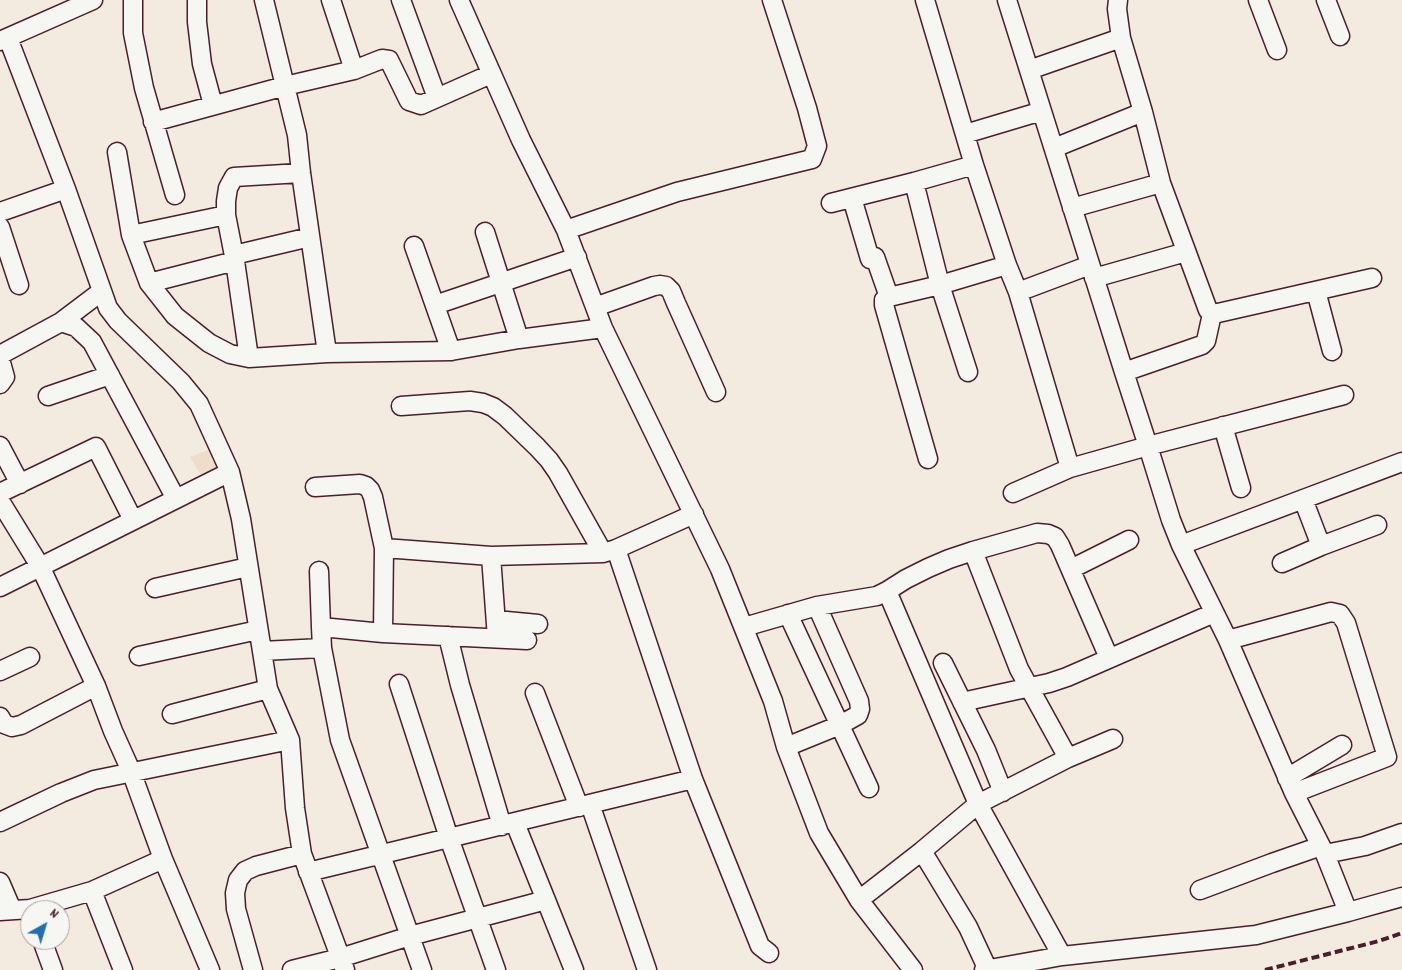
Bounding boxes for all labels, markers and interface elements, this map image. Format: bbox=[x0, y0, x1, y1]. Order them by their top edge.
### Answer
north arrow bbox=[20, 900, 70, 950]
text: N bbox=[45, 904, 63, 924]

